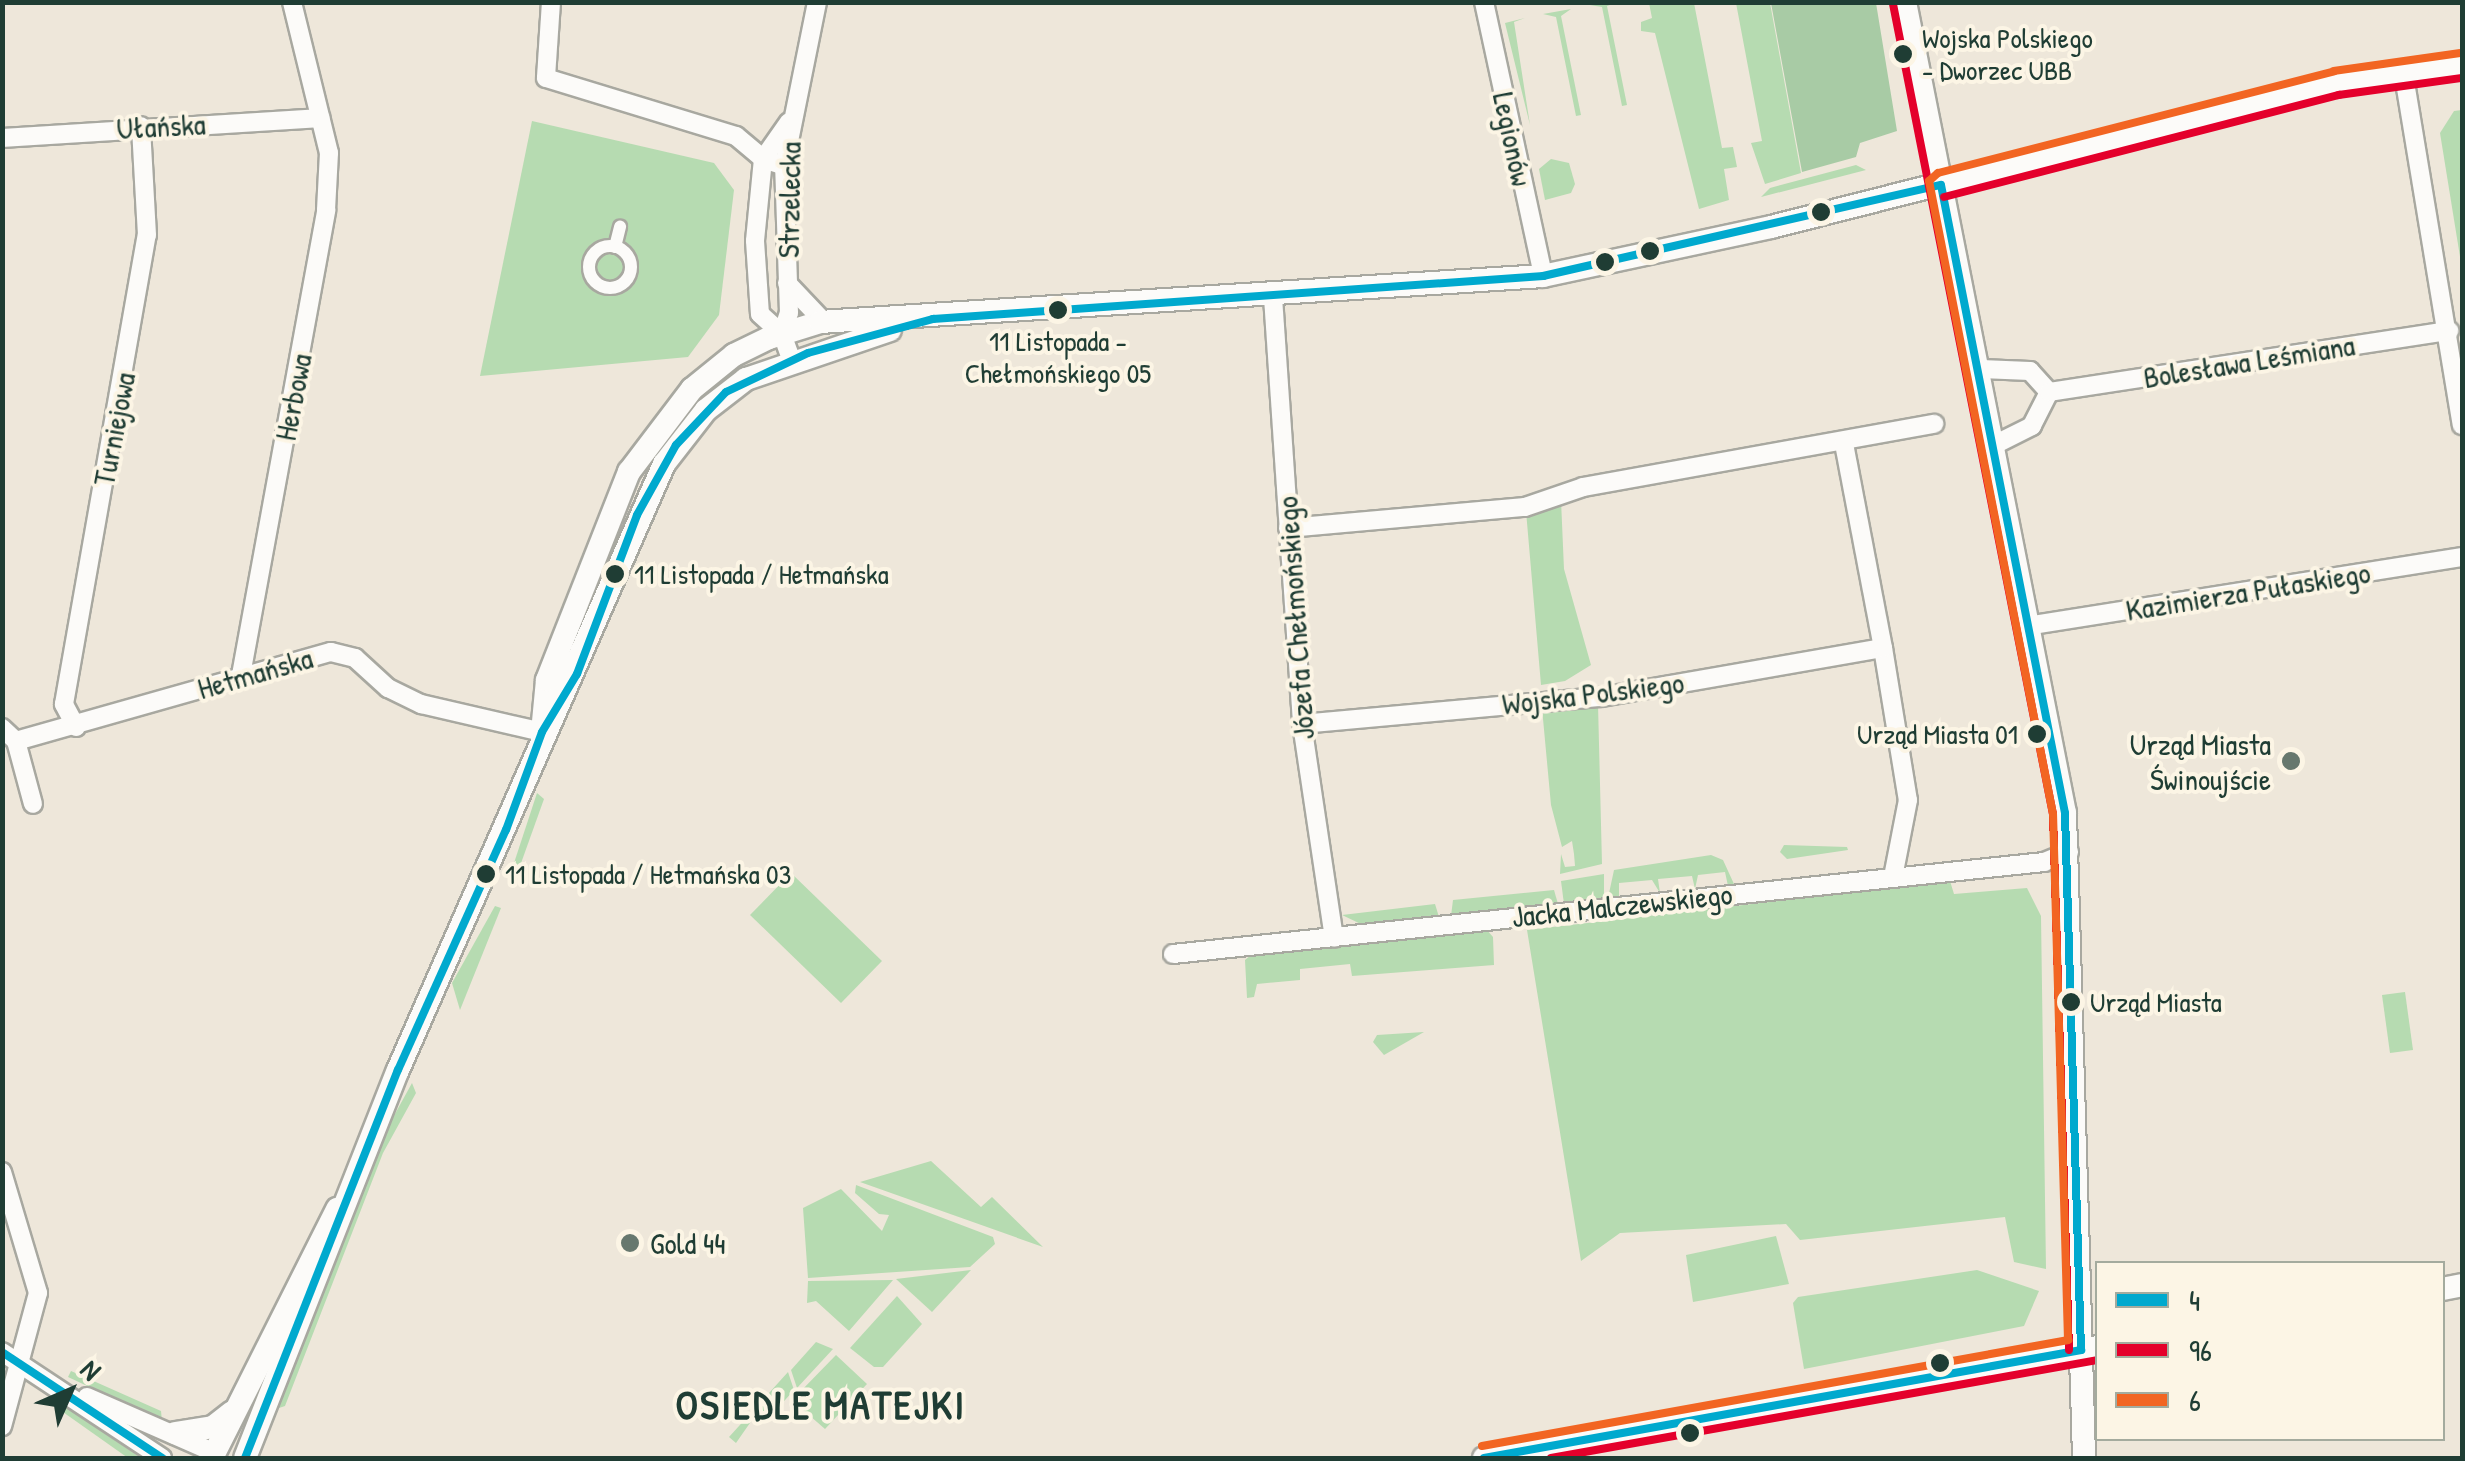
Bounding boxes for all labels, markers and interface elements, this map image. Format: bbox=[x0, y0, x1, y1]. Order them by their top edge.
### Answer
place label: Wojska Polskiego - Dworzec UBB bbox=[1922, 21, 2093, 87]
marker: Wojska Polskiego - Dworzec UBB bbox=[1893, 44, 1913, 64]
street label: Legionów bbox=[1486, 89, 1540, 189]
street label: Ułańska bbox=[116, 106, 206, 146]
street label: Strzelecka bbox=[770, 142, 808, 258]
unlabelled marker bbox=[1811, 202, 1831, 222]
unlabelled marker bbox=[1640, 241, 1660, 261]
unlabelled marker bbox=[1595, 252, 1615, 272]
marker: 11 Listopada - Chełmońskiego 05 bbox=[1048, 300, 1068, 320]
place label: 11 Listopada - Chełmońskiego 05 bbox=[965, 324, 1151, 390]
street label: Bolesława Leśmiana bbox=[2141, 327, 2357, 395]
street label: Herbowa bbox=[267, 351, 319, 443]
street label: Turniejowa bbox=[85, 369, 143, 489]
street label: Józefa Chełmońskiego bbox=[1269, 495, 1321, 741]
street label: Kazimierza Pułaskiego bbox=[2123, 554, 2373, 628]
place label: 11 Listopada / Hetmańska bbox=[634, 557, 889, 591]
marker: 11 Listopada / Hetmańska bbox=[605, 564, 625, 584]
street label: Hetmańska bbox=[193, 639, 317, 707]
street label: Wojska Polskiego bbox=[1500, 664, 1686, 722]
place label: Urząd Miasta 01 bbox=[1857, 717, 2018, 751]
marker: Urząd Miasta 01 bbox=[2027, 724, 2047, 744]
place label: Urząd Miasta Świnoujście bbox=[2130, 726, 2271, 796]
marker: Urząd Miasta Świnoujście bbox=[2280, 750, 2302, 772]
place label: 11 Listopada / Hetmańska 03 bbox=[505, 857, 791, 891]
marker: 11 Listopada / Hetmańska 03 bbox=[476, 864, 496, 884]
street label: Jacka Malczewskiego bbox=[1510, 876, 1734, 934]
place label: Urząd Miasta bbox=[2090, 985, 2222, 1019]
marker: Urząd Miasta bbox=[2061, 992, 2081, 1012]
place label: Gold 44 bbox=[650, 1225, 726, 1261]
marker: Gold 44 bbox=[619, 1232, 641, 1254]
legend bbox=[2095, 1261, 2445, 1441]
text: 4 bbox=[2189, 1280, 2200, 1320]
text: 96 bbox=[2189, 1330, 2212, 1370]
north arrow bbox=[20, 1341, 120, 1441]
text: N bbox=[73, 1351, 110, 1388]
unlabelled marker bbox=[1930, 1353, 1950, 1373]
district label: OSIEDLE MATEJKI bbox=[676, 1380, 966, 1428]
text: 6 bbox=[2189, 1380, 2201, 1420]
unlabelled marker bbox=[1680, 1423, 1700, 1443]

